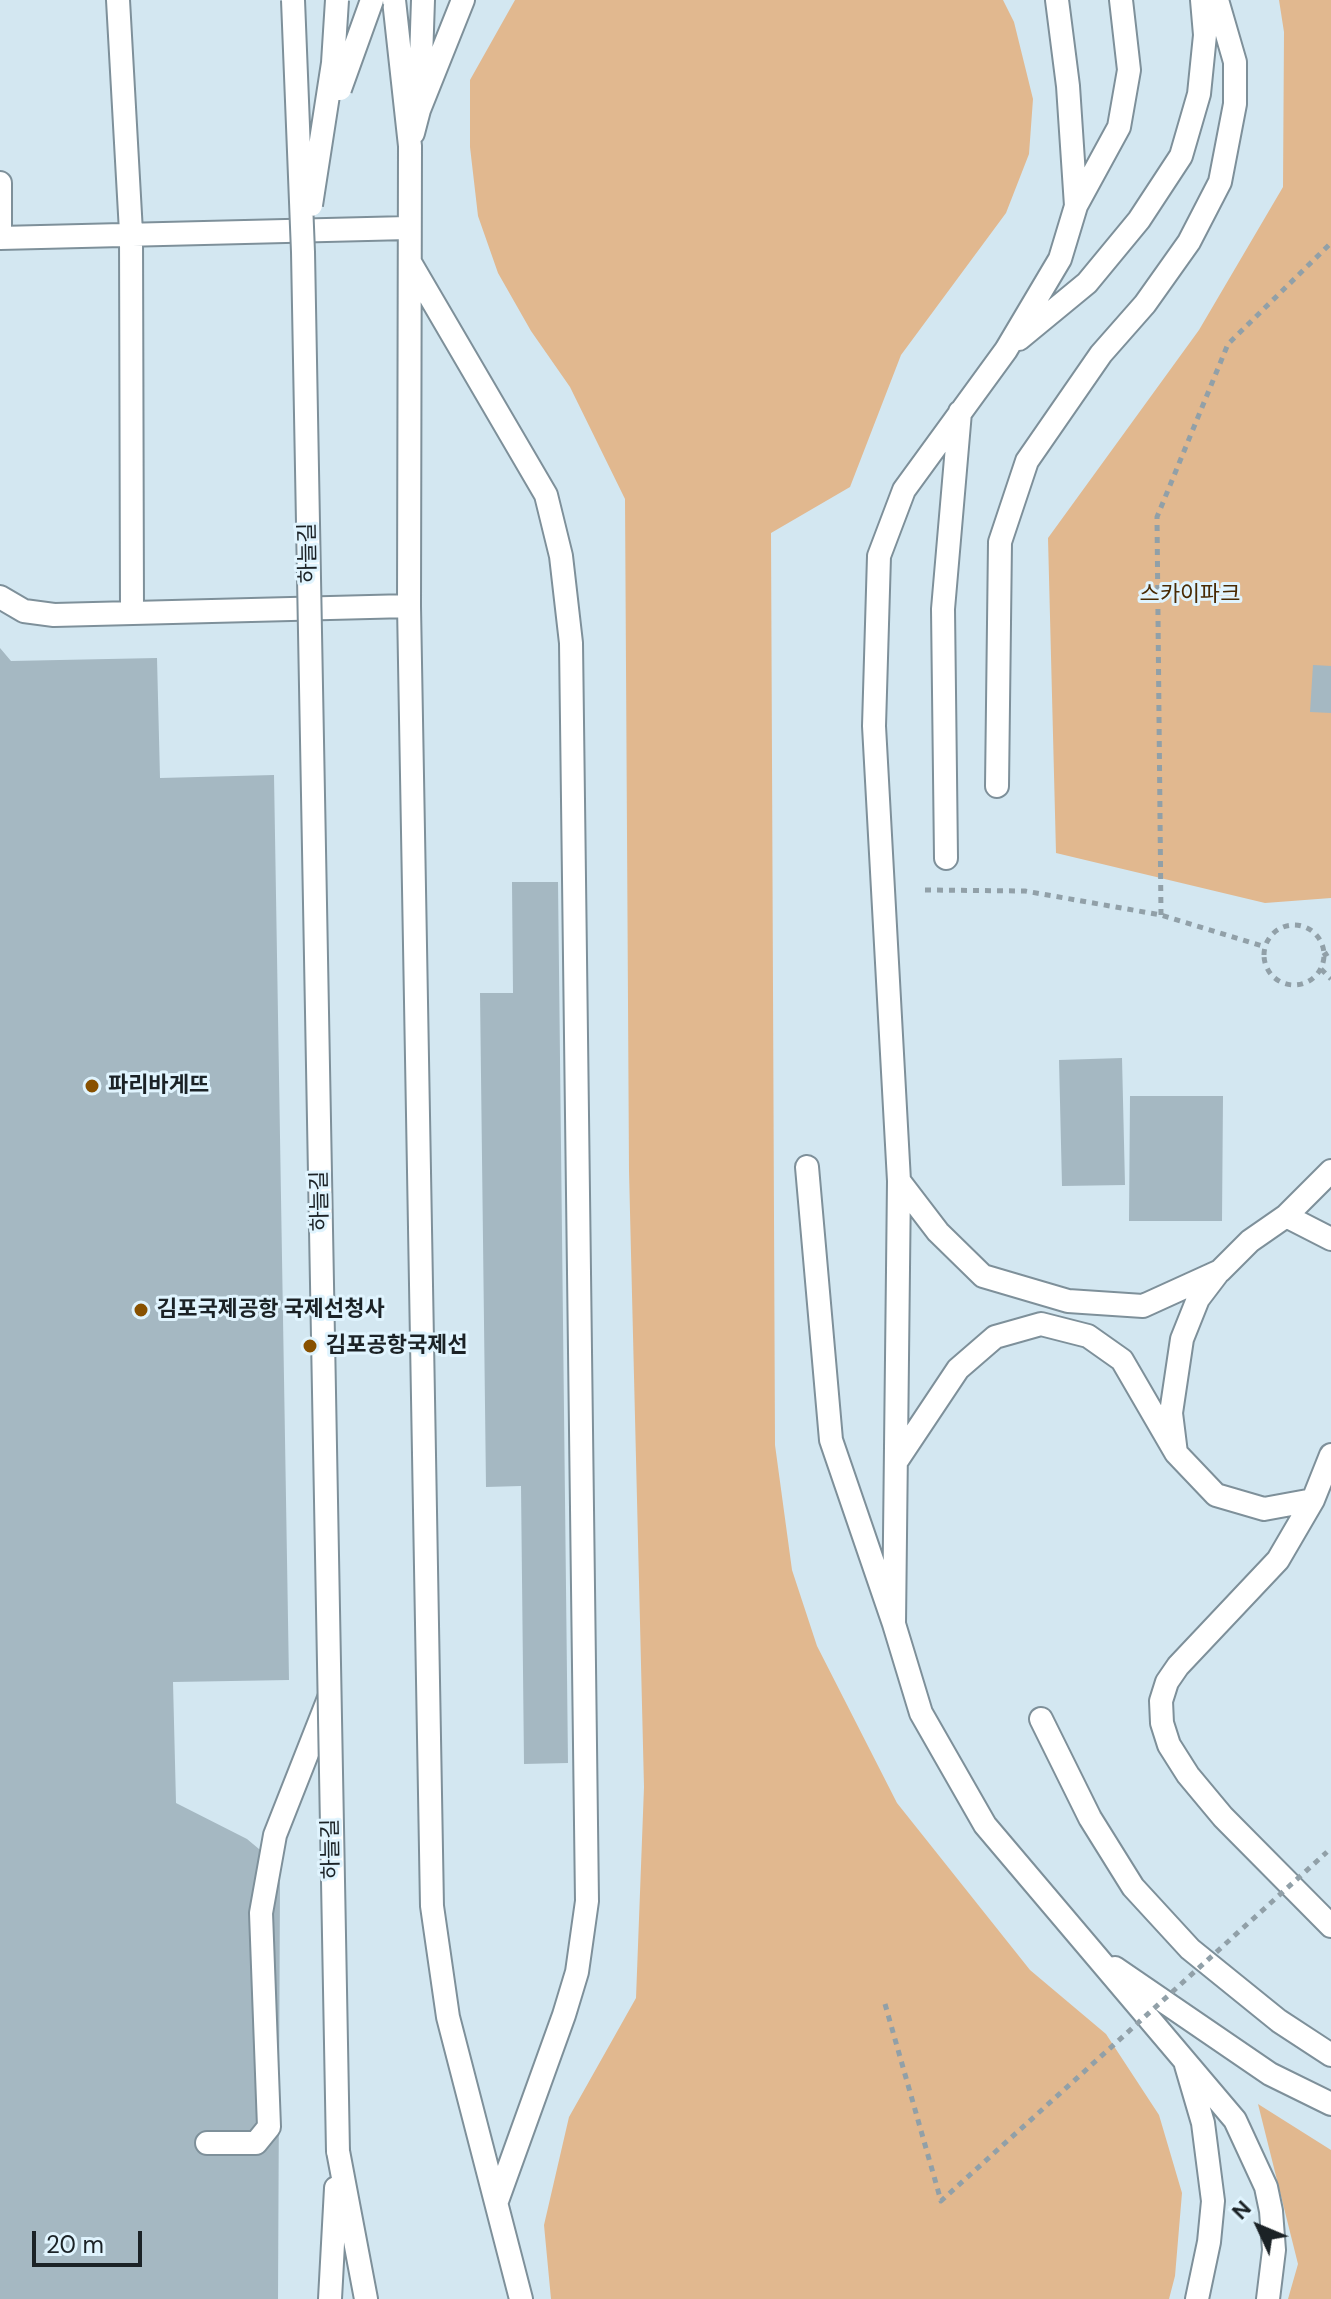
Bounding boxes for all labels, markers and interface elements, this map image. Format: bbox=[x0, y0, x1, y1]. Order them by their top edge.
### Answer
street label: 하늘길 bbox=[295, 522, 323, 584]
park label: 스카이파크 bbox=[1139, 582, 1241, 608]
place label: 파리바게뜨 bbox=[108, 1073, 209, 1099]
marker: 파리바게뜨 bbox=[83, 1077, 101, 1095]
street label: 하늘길 bbox=[307, 1170, 335, 1232]
place label: 김포국제공항 국제선청사 bbox=[157, 1297, 385, 1323]
marker: 김포국제공항 국제선청사 bbox=[132, 1301, 150, 1319]
place label: 김포공항국제선 bbox=[326, 1333, 468, 1359]
marker: 김포공항국제선 bbox=[301, 1337, 319, 1355]
street label: 하늘길 bbox=[318, 1818, 346, 1880]
north arrow bbox=[1219, 2187, 1299, 2267]
text: N bbox=[1225, 2194, 1257, 2226]
scale bar bbox=[36, 2215, 146, 2265]
text: 20 m bbox=[46, 2229, 104, 2260]

